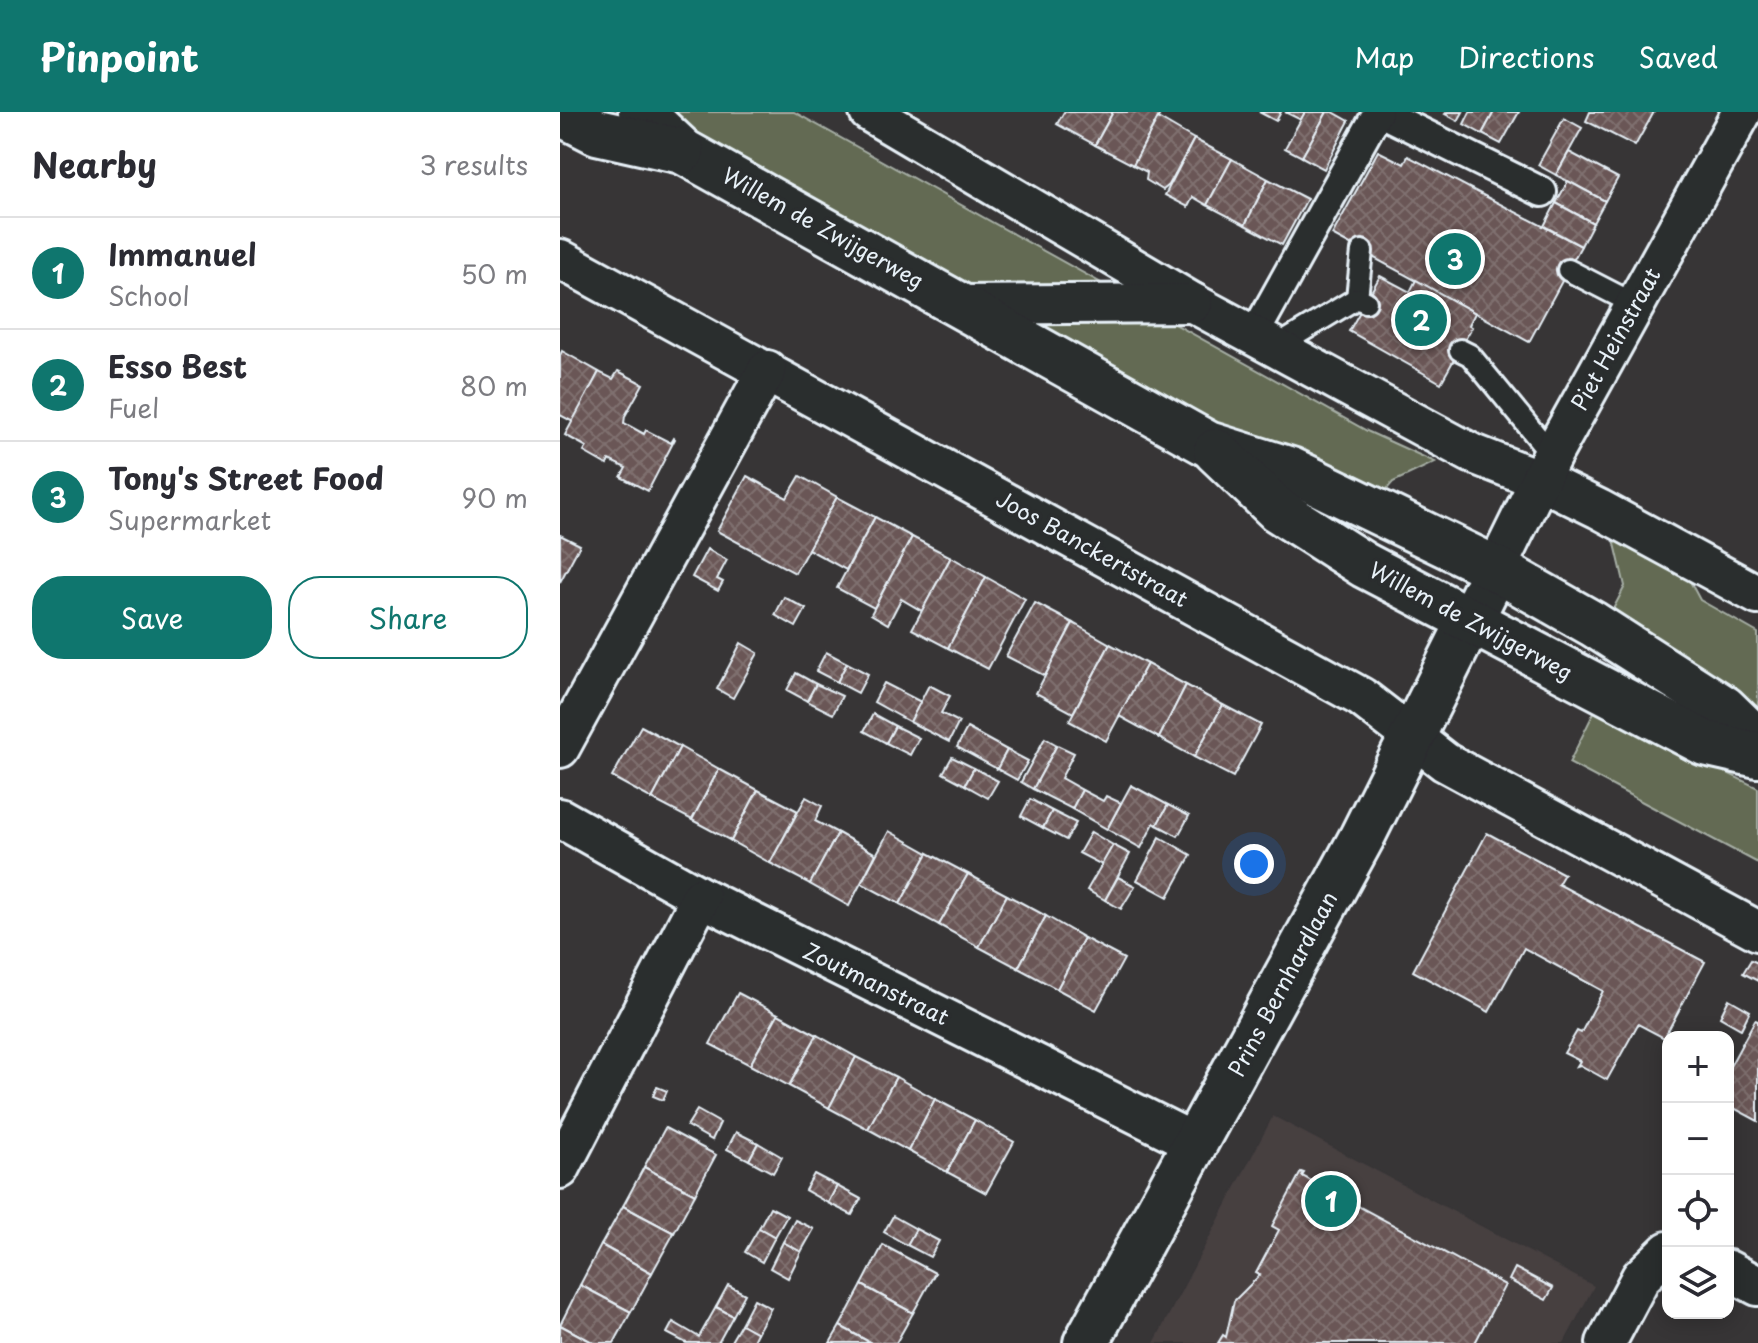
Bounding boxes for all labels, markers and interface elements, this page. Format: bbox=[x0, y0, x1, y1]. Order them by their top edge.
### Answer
text: Pinpoint bbox=[40, 28, 199, 85]
text: Map bbox=[1355, 35, 1414, 78]
text: Directions bbox=[1458, 35, 1595, 78]
text: Saved bbox=[1639, 35, 1718, 78]
text: Nearby bbox=[32, 138, 157, 190]
text: 3 results bbox=[420, 145, 528, 184]
street label: Willem de Zwijgerweg bbox=[717, 157, 931, 296]
pin: 3 bbox=[1429, 229, 1481, 289]
text: Immanuel bbox=[108, 231, 256, 276]
text: 1 bbox=[52, 254, 64, 293]
text: 50 m bbox=[461, 254, 528, 293]
street label: Piet Heinstraat bbox=[1562, 261, 1668, 416]
text: School bbox=[108, 276, 190, 315]
pin: 2 bbox=[1395, 290, 1447, 350]
text: Esso Best bbox=[108, 343, 247, 388]
text: 2 bbox=[49, 366, 67, 405]
text: 80 m bbox=[460, 366, 528, 405]
text: Fuel bbox=[108, 388, 159, 427]
text: Tony's Street Food bbox=[108, 455, 384, 500]
text: 3 bbox=[49, 478, 67, 517]
text: 90 m bbox=[461, 478, 528, 517]
street label: Joos Banckertstraat bbox=[991, 481, 1195, 614]
text: Supermarket bbox=[108, 500, 271, 539]
street label: Willem de Zwijgerweg bbox=[1364, 552, 1579, 687]
button: Save bbox=[32, 576, 272, 659]
button: Share bbox=[288, 576, 528, 659]
your location bbox=[1234, 844, 1274, 884]
street label: Prins Bernhardlaan bbox=[1219, 885, 1344, 1082]
street label: Zoutmanstraat bbox=[798, 933, 955, 1032]
map controls bbox=[1662, 1031, 1734, 1319]
button: + bbox=[1662, 1031, 1734, 1103]
button: − bbox=[1662, 1103, 1734, 1175]
pin: 1 bbox=[1305, 1171, 1357, 1231]
button: locate bbox=[1662, 1175, 1734, 1247]
button: layers bbox=[1662, 1247, 1734, 1319]

